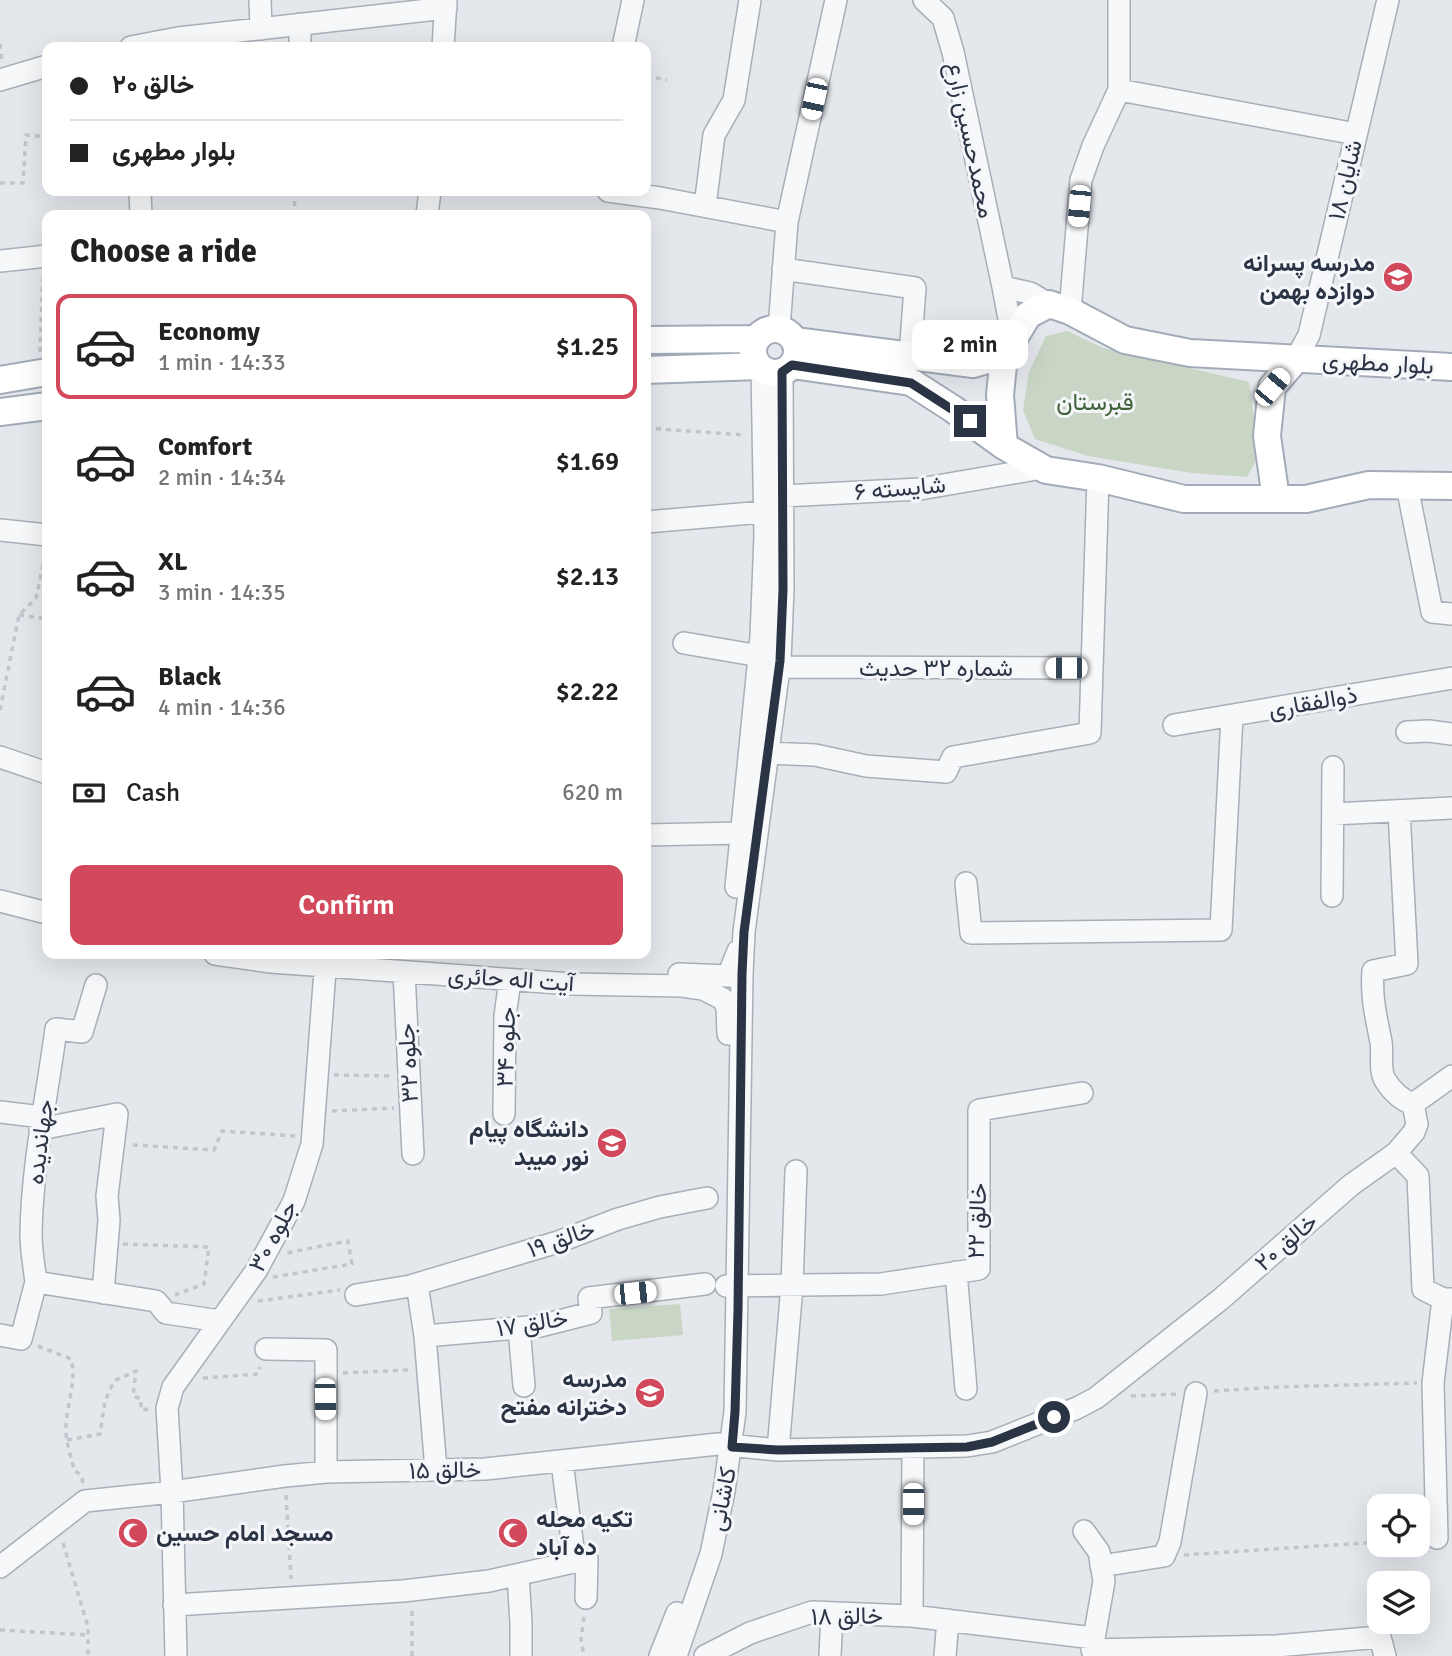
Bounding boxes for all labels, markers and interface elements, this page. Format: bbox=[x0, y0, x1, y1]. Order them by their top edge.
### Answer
street label: محمدحسین زارع bbox=[939, 59, 1002, 221]
text: خالق ۲۰ bbox=[112, 69, 194, 101]
car bbox=[800, 76, 829, 122]
text: بلوار مطهری bbox=[112, 136, 236, 168]
street label: شایان ۱۸ bbox=[1321, 137, 1369, 223]
car bbox=[1067, 184, 1092, 228]
text: Choose a ride bbox=[70, 232, 257, 271]
place label: مدرسه پسرانه دوازده بهمن bbox=[1243, 248, 1375, 306]
school or university icon: مدرسه پسرانه دوازده بهمن bbox=[1381, 260, 1415, 294]
icon: car bbox=[74, 315, 137, 378]
text: Economy bbox=[158, 316, 260, 348]
callout: 2 min bbox=[912, 320, 1028, 368]
text: 2 min bbox=[942, 330, 998, 359]
text: $1.25 bbox=[556, 331, 619, 363]
street label: بلوار مطهری bbox=[1321, 345, 1435, 381]
text: 1 min · 14:33 bbox=[158, 348, 286, 377]
car bbox=[1251, 364, 1294, 410]
park label: قبرستان bbox=[1056, 387, 1134, 417]
route end bbox=[954, 405, 986, 437]
icon: car bbox=[74, 430, 137, 493]
text: Comfort bbox=[158, 431, 252, 463]
text: $1.69 bbox=[556, 446, 619, 478]
text: 2 min · 14:34 bbox=[158, 463, 286, 492]
street label: شایسته ۶ bbox=[853, 469, 947, 507]
icon: car bbox=[74, 545, 137, 608]
text: XL bbox=[158, 546, 188, 578]
text: $2.13 bbox=[556, 561, 619, 593]
text: 3 min · 14:35 bbox=[158, 578, 286, 607]
street label: شماره ۳۲ حدیث bbox=[859, 653, 1013, 683]
car bbox=[1046, 658, 1088, 679]
icon: car bbox=[74, 660, 137, 723]
text: Black bbox=[158, 661, 221, 693]
text: $2.22 bbox=[556, 676, 619, 708]
street label: ذوالفقاری bbox=[1266, 679, 1360, 725]
text: 4 min · 14:36 bbox=[158, 693, 286, 722]
icon: cash bbox=[70, 774, 108, 812]
text: Cash bbox=[126, 777, 180, 809]
text: 620 m bbox=[562, 778, 623, 807]
button: Confirm bbox=[70, 865, 623, 945]
street label: آیت اله حائری bbox=[447, 960, 578, 999]
street label: جلوه ۳۴ bbox=[490, 1006, 522, 1088]
street label: جلوه ۳۲ bbox=[391, 1023, 425, 1103]
street label: جهاندیده bbox=[20, 1098, 60, 1186]
place label: دانشگاه پیام نور میبد bbox=[469, 1114, 589, 1172]
school or university icon: دانشگاه پیام نور میبد bbox=[595, 1126, 629, 1160]
street label: خالق ۲۲ bbox=[961, 1182, 993, 1260]
street label: جلوه ۳۰ bbox=[242, 1195, 304, 1277]
street label: خالق ۲۰ bbox=[1248, 1206, 1324, 1278]
street label: خالق ۱۹ bbox=[523, 1213, 599, 1265]
car bbox=[614, 1280, 657, 1306]
street label: خالق ۱۷ bbox=[494, 1303, 570, 1343]
place label: مدرسه دخترانه مفتح bbox=[501, 1364, 627, 1424]
school or university icon: مدرسه دخترانه مفتح bbox=[633, 1376, 667, 1410]
car bbox=[315, 1378, 336, 1420]
route start bbox=[1038, 1401, 1070, 1433]
street label: خالق ۱۵ bbox=[409, 1454, 481, 1486]
street label: کاشانی bbox=[701, 1464, 743, 1534]
car bbox=[903, 1483, 924, 1525]
map controls bbox=[1367, 1494, 1430, 1634]
button: locate bbox=[1367, 1494, 1430, 1557]
place label: تکیه محله ده آباد bbox=[536, 1504, 633, 1562]
mosque icon: مسجد امام حسین bbox=[116, 1516, 150, 1550]
mosque icon: تکیه محله ده آباد bbox=[496, 1516, 530, 1550]
place label: مسجد امام حسین bbox=[156, 1518, 333, 1549]
button: layers bbox=[1367, 1571, 1430, 1634]
street label: خالق ۱۸ bbox=[811, 1600, 883, 1632]

